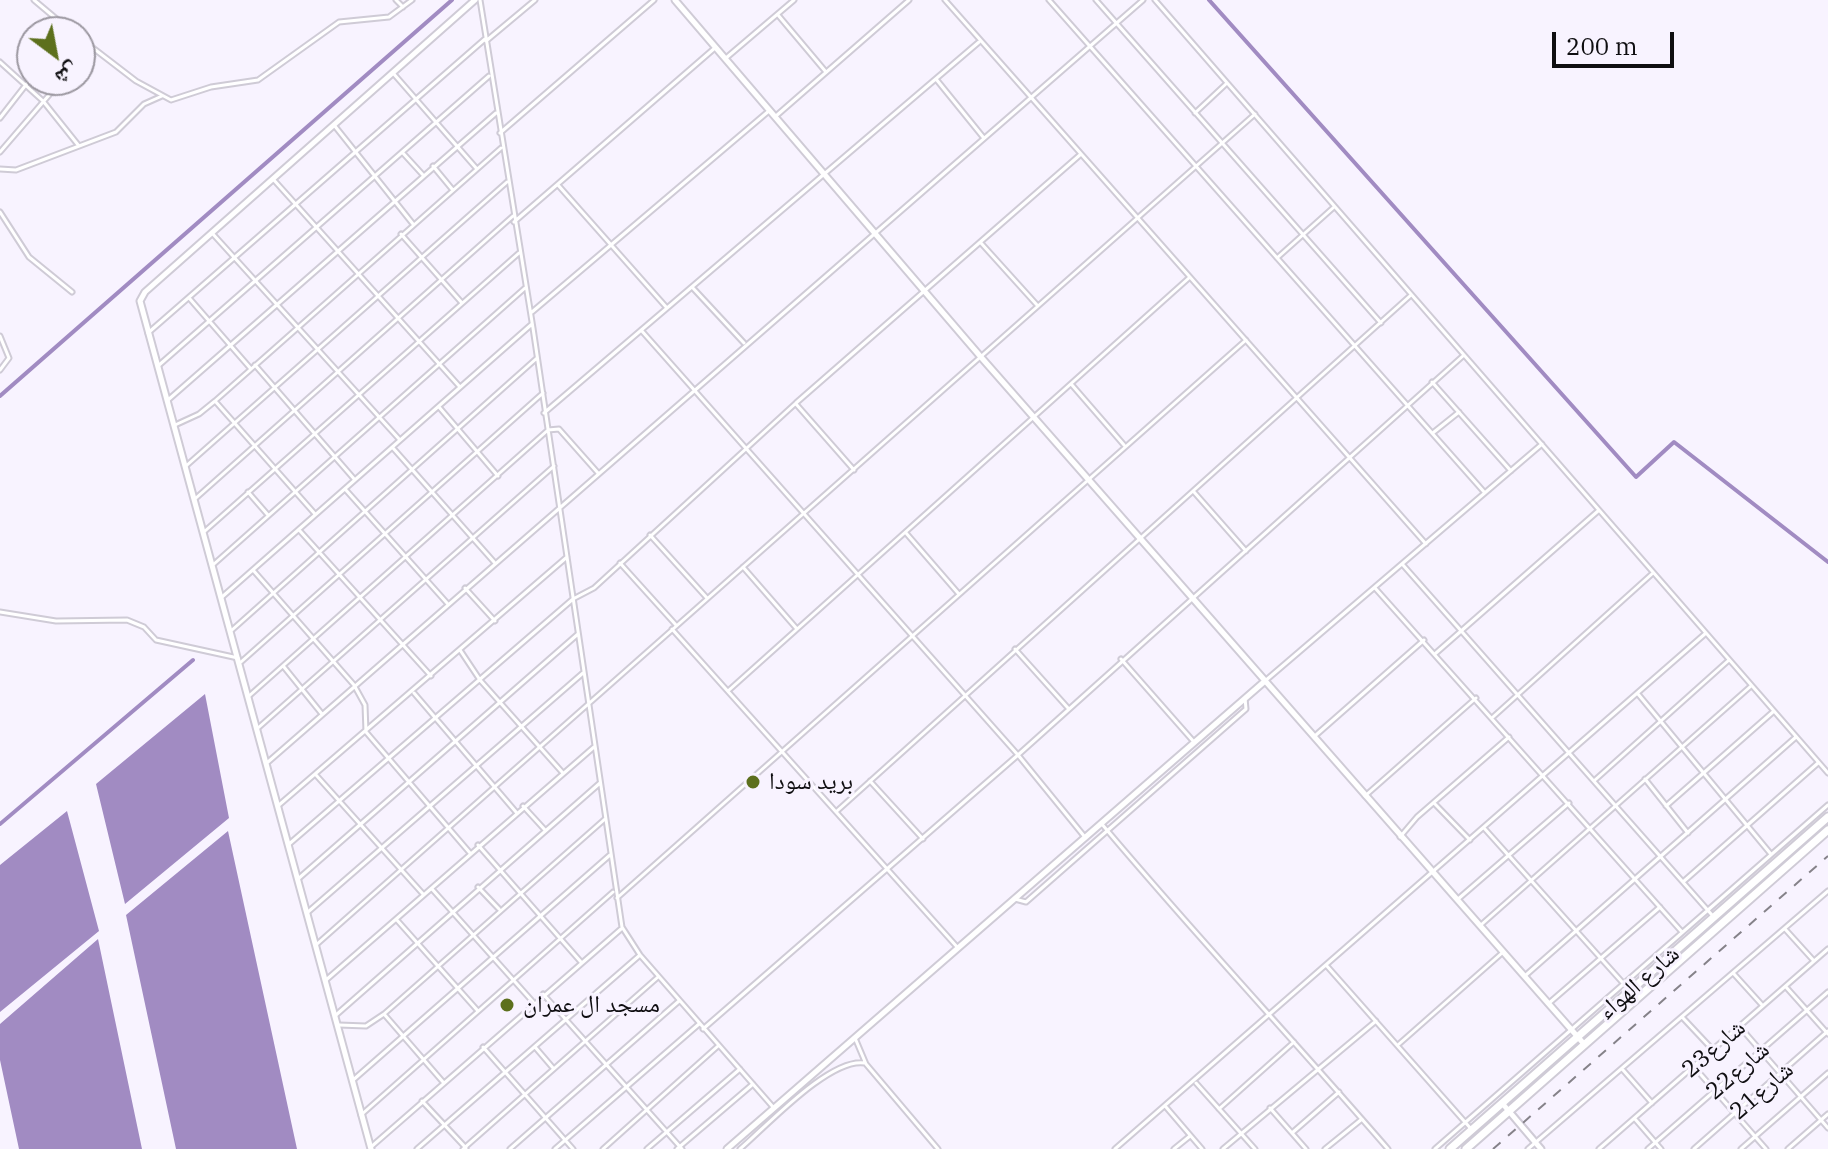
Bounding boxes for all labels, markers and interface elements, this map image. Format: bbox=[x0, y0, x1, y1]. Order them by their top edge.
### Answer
north arrow bbox=[16, 16, 96, 96]
scale bar bbox=[1556, 16, 1678, 66]
text: 200 m bbox=[1566, 30, 1638, 62]
text: ش bbox=[50, 57, 86, 94]
place label: بريد سودا bbox=[769, 768, 853, 796]
marker: بريد سودا bbox=[744, 773, 762, 791]
street label: شارع الهواء bbox=[1592, 940, 1686, 1026]
place label: مسجد ال عمران bbox=[523, 991, 660, 1019]
marker: مسجد ال عمران bbox=[498, 996, 516, 1014]
street label: شارع23 bbox=[1676, 1014, 1752, 1084]
street label: شارع22 bbox=[1700, 1036, 1776, 1106]
street label: شارع21 bbox=[1724, 1056, 1800, 1126]

